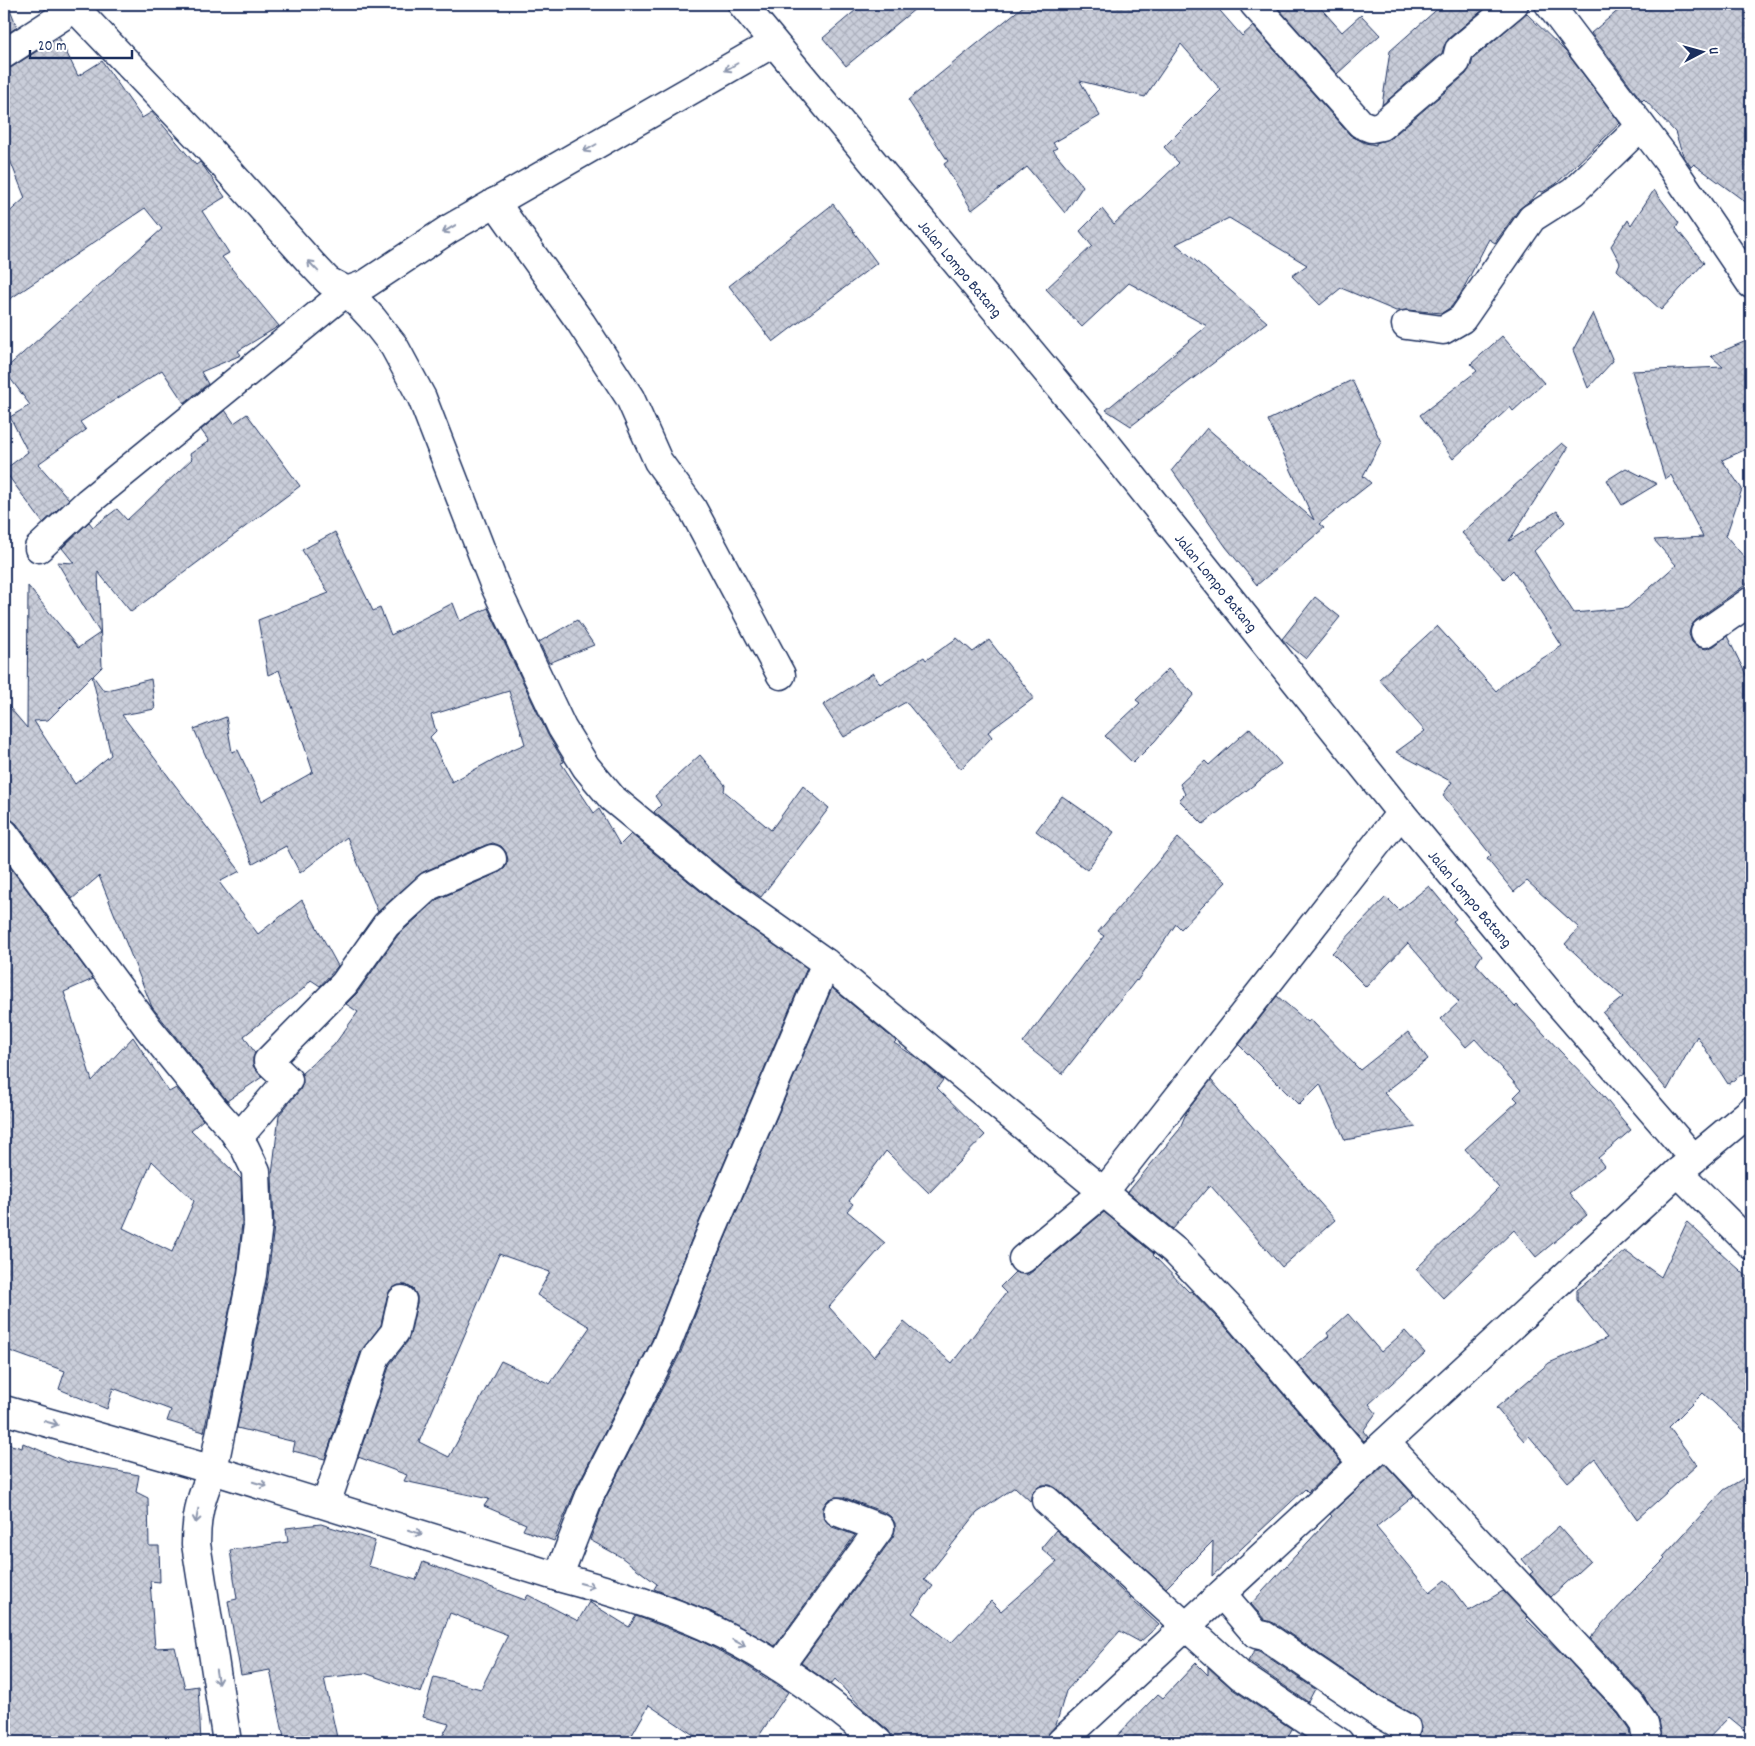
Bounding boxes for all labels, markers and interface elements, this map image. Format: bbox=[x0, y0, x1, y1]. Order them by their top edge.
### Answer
scale bar bbox=[30, 28, 132, 60]
north arrow bbox=[1678, 28, 1728, 78]
text: 20 m bbox=[38, 36, 66, 58]
text: U bbox=[1703, 46, 1723, 56]
one-way arrow bbox=[723, 62, 738, 72]
one-way arrow bbox=[582, 143, 597, 153]
street label: Jalan Lompo Batang bbox=[911, 216, 1007, 324]
one-way arrow bbox=[442, 224, 456, 234]
one-way arrow bbox=[307, 259, 319, 272]
street label: Jalan Lompo Batang bbox=[1168, 529, 1262, 638]
street label: Jalan Lompo Batang bbox=[1421, 846, 1517, 954]
one-way arrow bbox=[42, 1419, 58, 1429]
one-way arrow bbox=[252, 1480, 268, 1490]
one-way arrow bbox=[192, 1508, 202, 1524]
one-way arrow bbox=[407, 1527, 423, 1537]
one-way arrow bbox=[579, 1580, 595, 1590]
one-way arrow bbox=[731, 1638, 746, 1648]
one-way arrow bbox=[212, 1668, 222, 1684]

